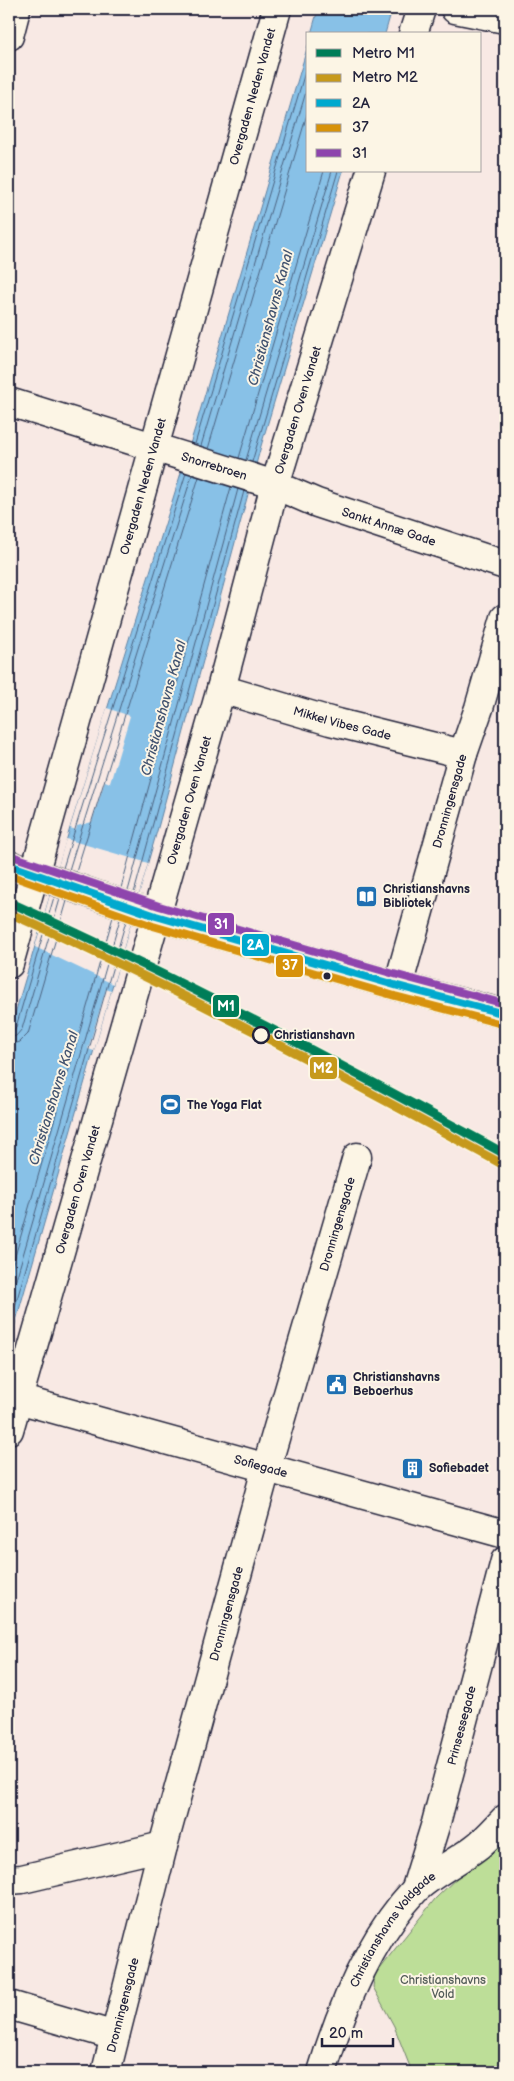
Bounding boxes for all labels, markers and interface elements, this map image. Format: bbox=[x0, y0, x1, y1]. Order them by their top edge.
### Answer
street label: Overgaden Neden Vandet bbox=[227, 26, 279, 167]
legend bbox=[306, 32, 482, 172]
text: Metro M1 bbox=[352, 44, 415, 63]
text: Metro M2 bbox=[352, 68, 418, 87]
text: 2A bbox=[352, 94, 371, 113]
text: 37 bbox=[352, 118, 369, 137]
text: 31 bbox=[352, 144, 367, 163]
water label: Christianshavns Kanal bbox=[244, 248, 297, 388]
street label: Overgaden Oven Vandet bbox=[272, 344, 325, 476]
street label: Overgaden Neden Vandet bbox=[117, 416, 170, 557]
street label: Snorrebroen bbox=[179, 449, 249, 484]
street label: Sankt Annæ Gade bbox=[340, 505, 438, 550]
water label: Christianshavns Kanal bbox=[137, 638, 190, 778]
street label: Mikkel Vibes Gade bbox=[291, 704, 393, 744]
street label: Overgaden Oven Vandet bbox=[164, 734, 215, 866]
street label: Dronningensgade bbox=[430, 752, 471, 850]
place label: Christianshavns Bibliotek bbox=[383, 882, 470, 911]
library icon: Christianshavns Bibliotek bbox=[355, 884, 379, 908]
line badge: 31 bbox=[207, 912, 235, 936]
text: 31 bbox=[214, 916, 228, 933]
line badge: 2A bbox=[241, 933, 270, 957]
text: 2A bbox=[247, 937, 264, 954]
line badge: 37 bbox=[275, 954, 304, 978]
text: 37 bbox=[282, 957, 298, 974]
unlabelled marker bbox=[322, 971, 332, 981]
line badge: M1 bbox=[212, 994, 240, 1018]
text: M1 bbox=[217, 998, 235, 1015]
marker: Christianshavn bbox=[252, 1026, 270, 1044]
water label: Christianshavns Kanal bbox=[25, 1028, 82, 1167]
place label: Christianshavn bbox=[274, 1028, 355, 1043]
line badge: M2 bbox=[309, 1056, 338, 1080]
text: M2 bbox=[313, 1060, 334, 1077]
sports icon: The Yoga Flat bbox=[159, 1093, 183, 1117]
place label: The Yoga Flat bbox=[187, 1098, 262, 1113]
street label: Overgaden Oven Vandet bbox=[53, 1123, 104, 1256]
street label: Dronningensgade bbox=[317, 1175, 359, 1273]
place label: Christianshavns Beboerhus bbox=[353, 1370, 440, 1399]
public building icon: Christianshavns Beboerhus bbox=[325, 1372, 349, 1396]
street label: Sofiegade bbox=[232, 1452, 289, 1481]
building icon: Sofiebadet bbox=[401, 1456, 425, 1480]
place label: Sofiebadet bbox=[429, 1461, 489, 1476]
street label: Dronningensgade bbox=[207, 1565, 247, 1663]
street label: Prinsessegade bbox=[445, 1684, 480, 1767]
street label: Christianshavns Voldgade bbox=[349, 1872, 443, 1994]
street label: Dronningensgade bbox=[104, 1956, 143, 2054]
park label: Christianshavns Vold bbox=[400, 1973, 486, 2001]
scale bar bbox=[322, 2016, 393, 2048]
text: 20 m bbox=[329, 2024, 363, 2043]

